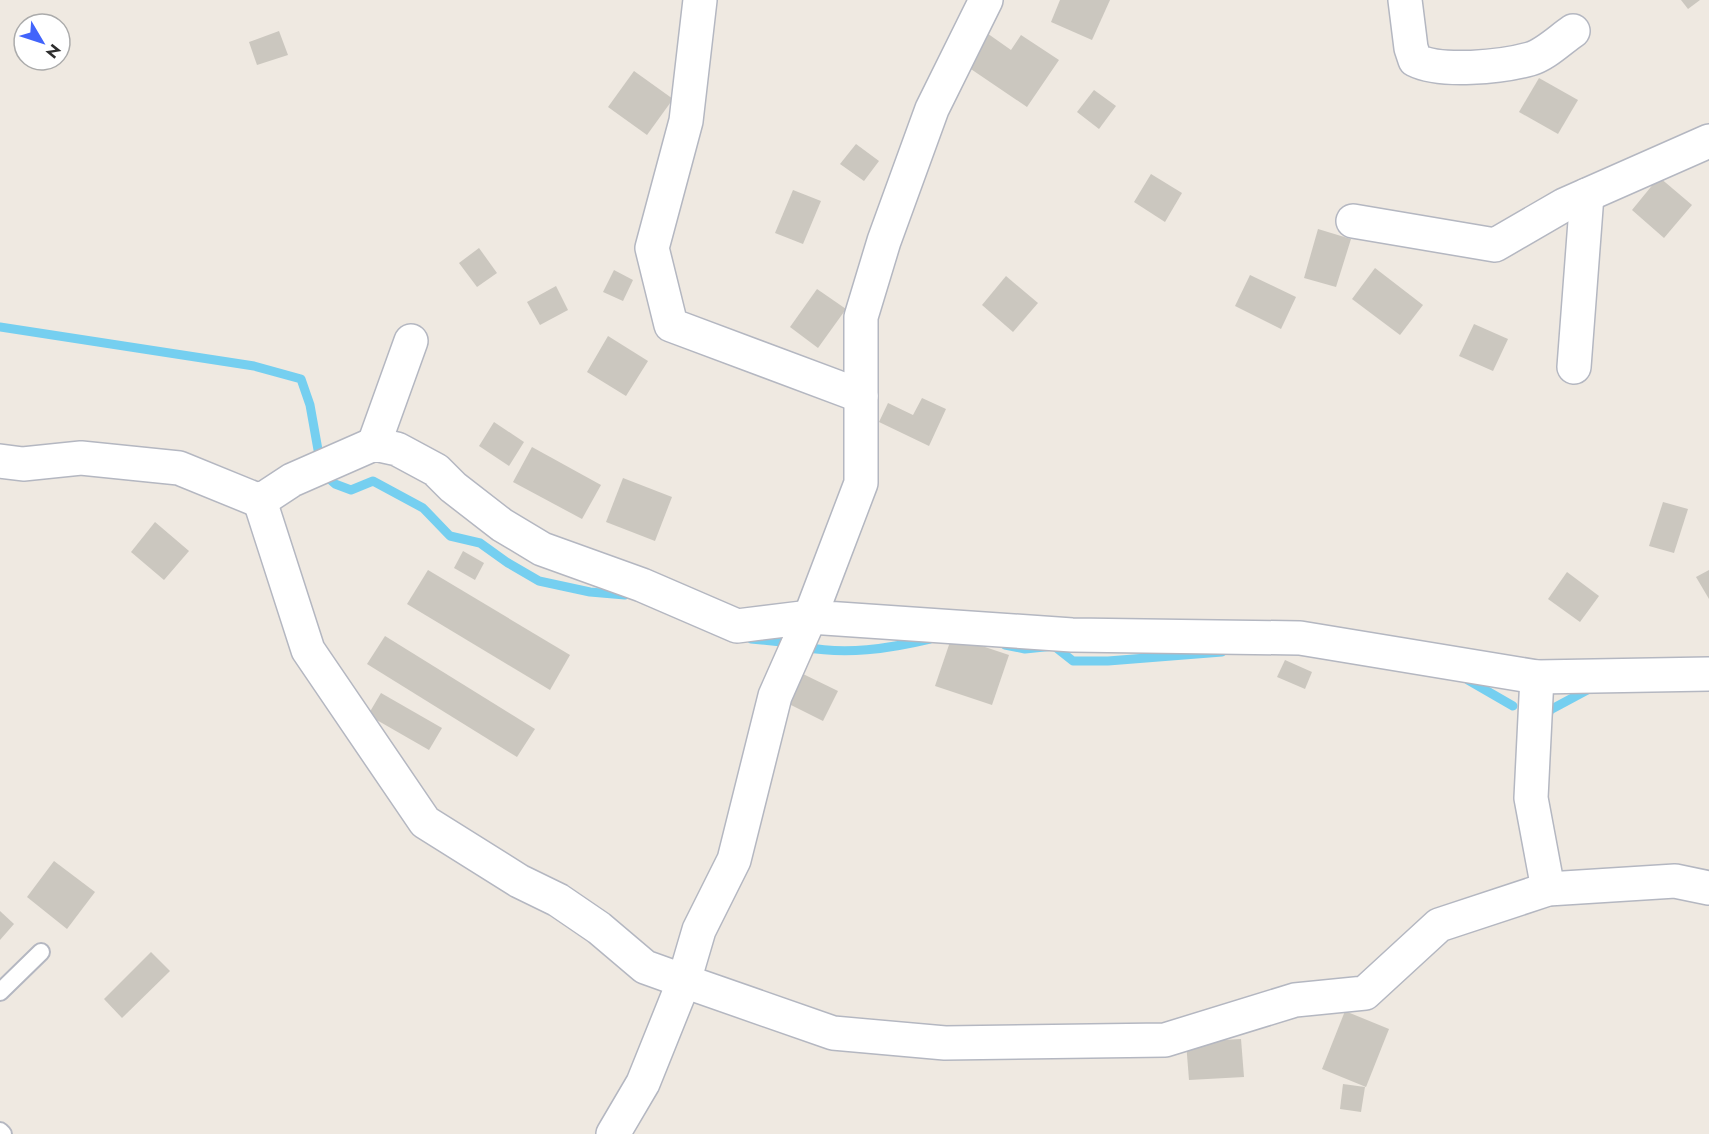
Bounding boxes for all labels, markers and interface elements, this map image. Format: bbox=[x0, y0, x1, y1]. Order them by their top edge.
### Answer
north arrow bbox=[12, 12, 72, 72]
text: N bbox=[40, 39, 66, 63]

